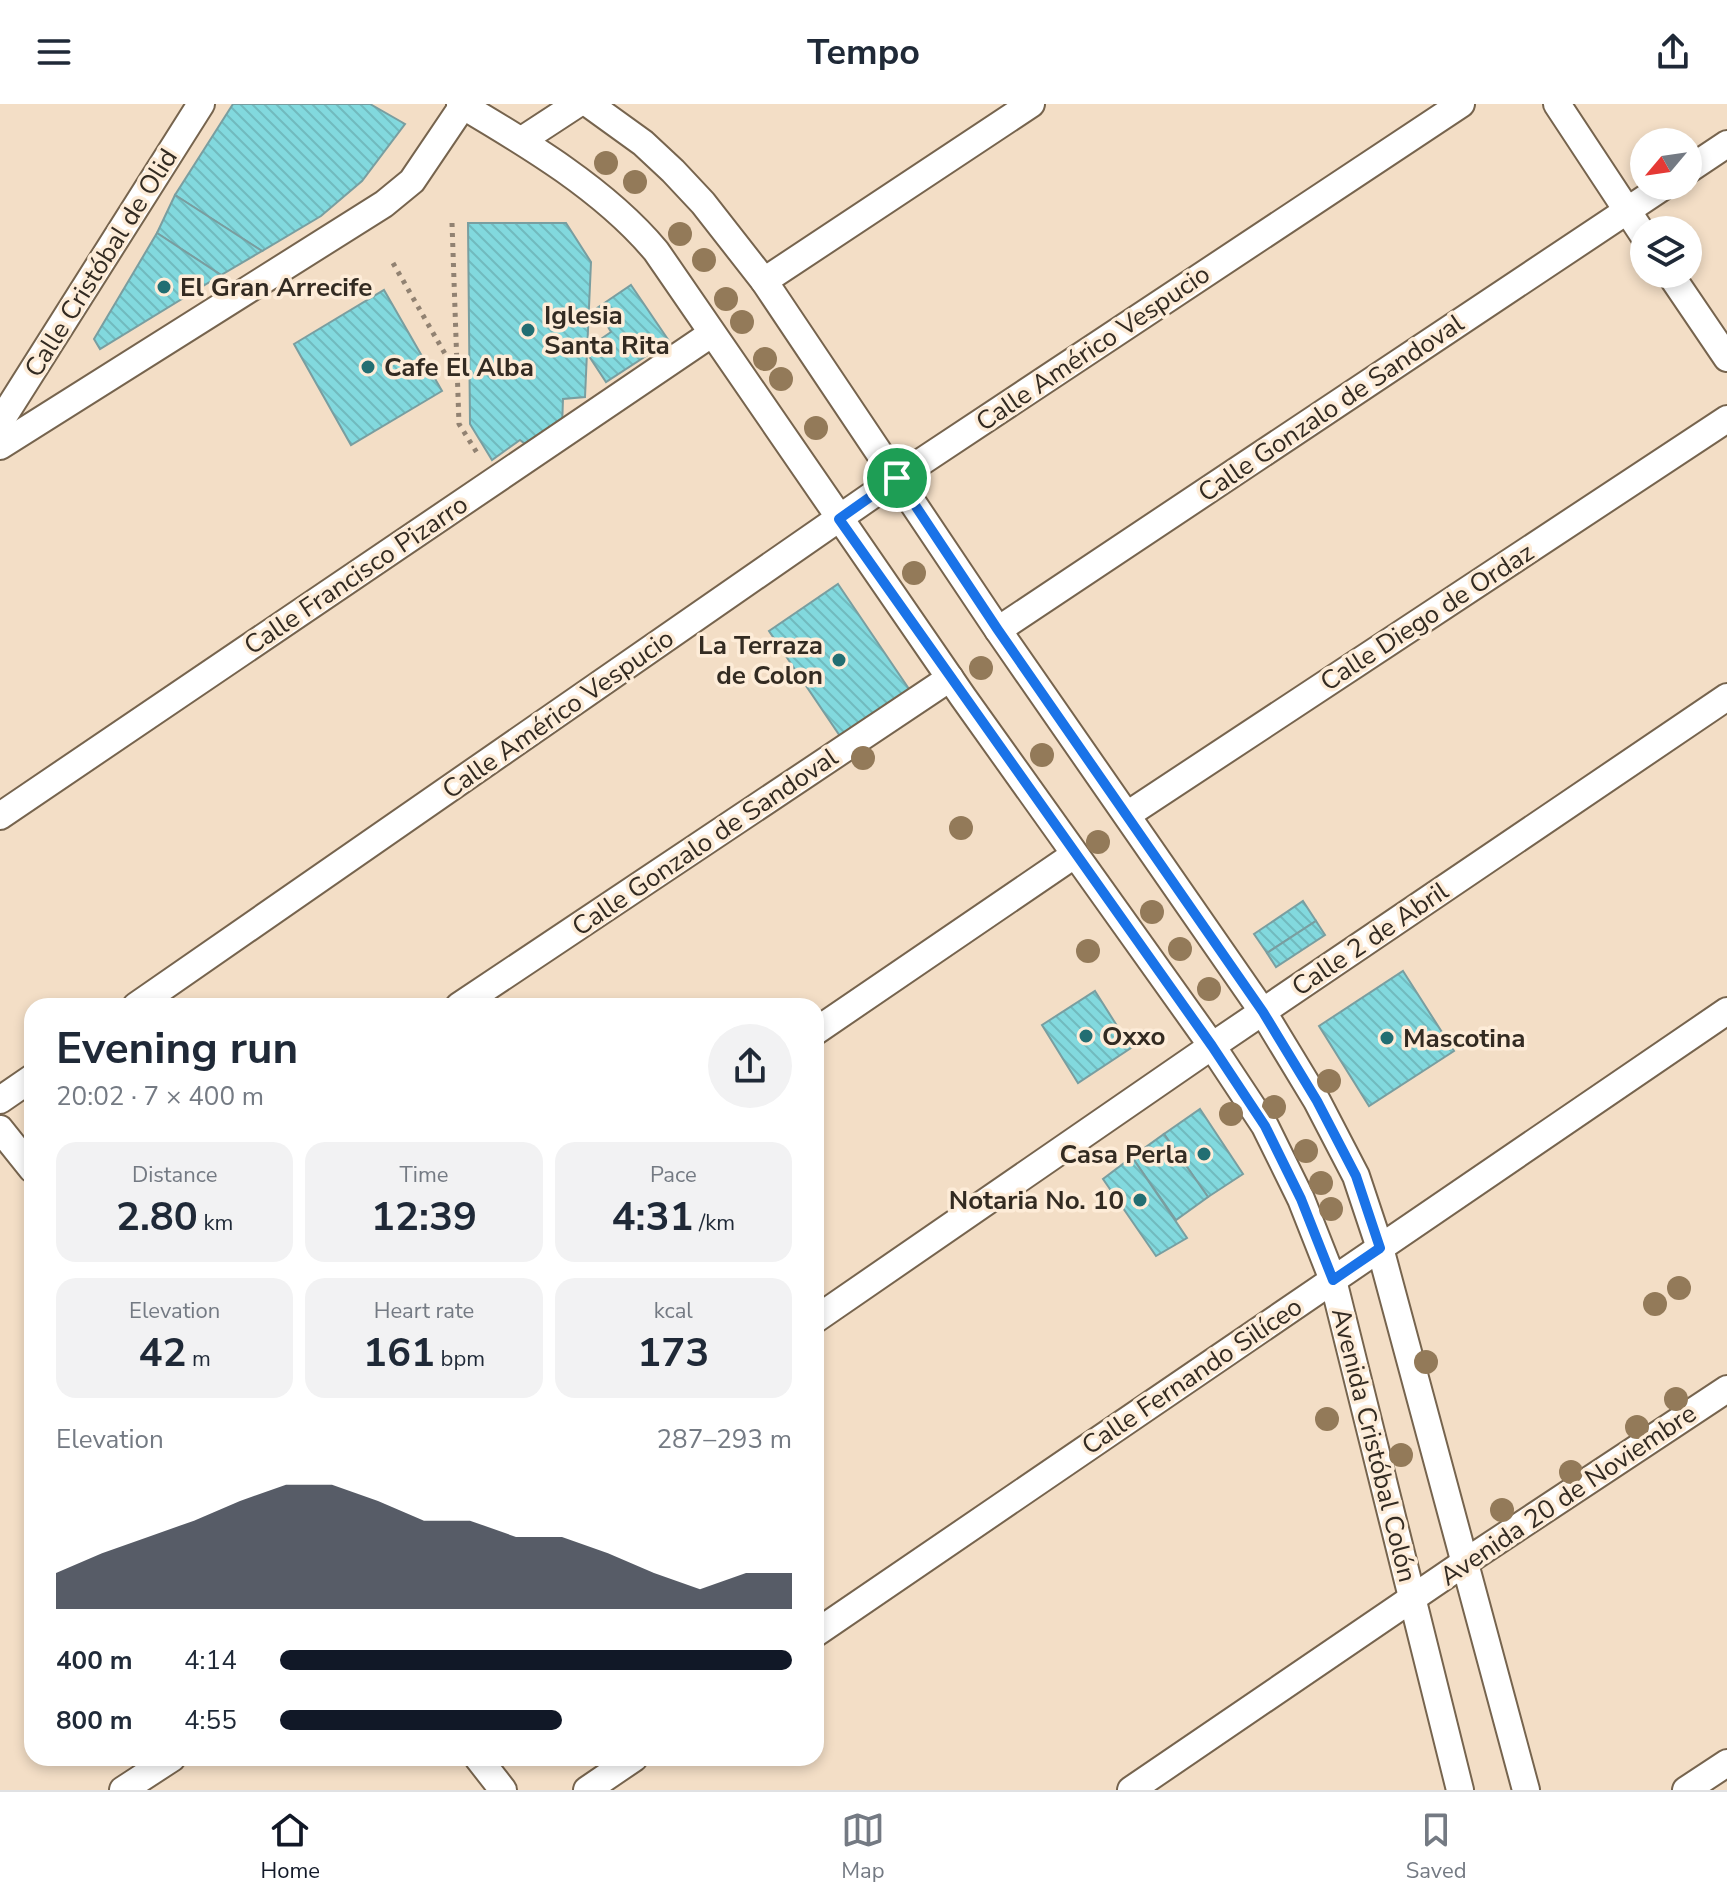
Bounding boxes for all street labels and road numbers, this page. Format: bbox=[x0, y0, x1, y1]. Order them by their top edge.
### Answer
street label: Calle Cristóbal de Olid bbox=[16, 142, 186, 384]
street label: Calle Américo Vespucio bbox=[969, 257, 1217, 439]
street label: Calle Gonzalo de Sandoval bbox=[1191, 306, 1471, 510]
street label: Calle Francisco Pizarro bbox=[237, 487, 475, 663]
street label: Calle Diego de Ordaz bbox=[1314, 535, 1540, 699]
street label: Calle Américo Vespucio bbox=[435, 621, 681, 807]
street label: Calle Gonzalo de Sandoval bbox=[565, 740, 845, 944]
street label: Calle 2 de Abril bbox=[1285, 874, 1455, 1004]
street label: Calle Fernando Silíceo bbox=[1075, 1289, 1309, 1463]
street label: Avenida Cristóbal Colón bbox=[1323, 1304, 1425, 1586]
street label: Avenida 20 de Noviembre bbox=[1433, 1396, 1703, 1594]

